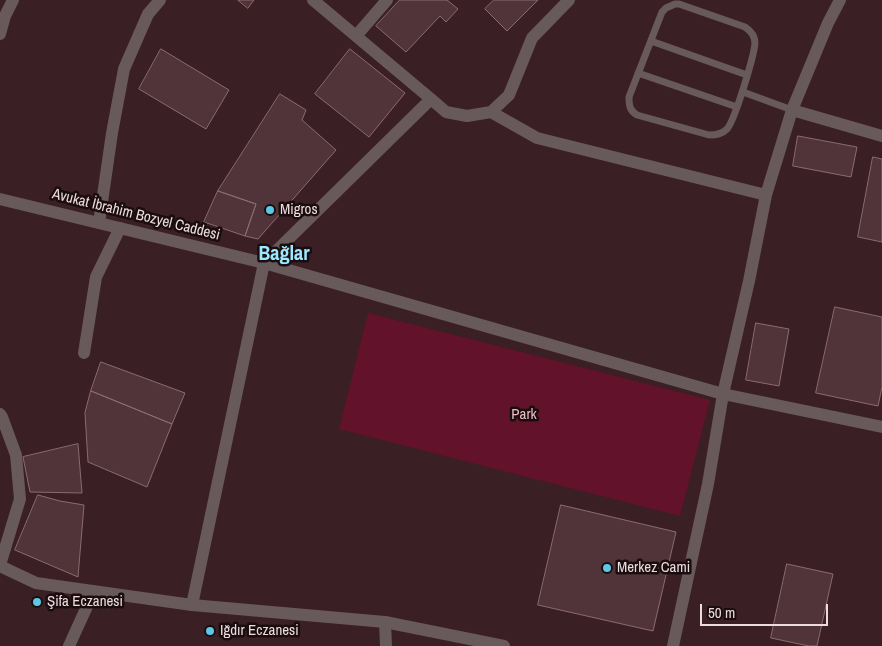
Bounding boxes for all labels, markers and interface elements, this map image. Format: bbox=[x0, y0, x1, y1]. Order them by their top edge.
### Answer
street label: Avukat İbrahim Bozyel Caddesi bbox=[50, 185, 222, 245]
place label: Migros bbox=[280, 201, 318, 219]
marker: Migros bbox=[264, 204, 276, 216]
district label: Bağlar bbox=[258, 243, 310, 267]
park label: Park bbox=[511, 406, 537, 424]
place label: Merkez Cami bbox=[617, 559, 690, 577]
marker: Merkez Cami bbox=[601, 562, 613, 574]
place label: Şifa Eczanesi bbox=[47, 593, 123, 611]
scale bar bbox=[702, 594, 830, 626]
marker: Şifa Eczanesi bbox=[31, 596, 43, 608]
text: 50 m bbox=[708, 602, 735, 623]
place label: Iğdır Eczanesi bbox=[220, 622, 299, 640]
marker: Iğdır Eczanesi bbox=[204, 625, 216, 637]

